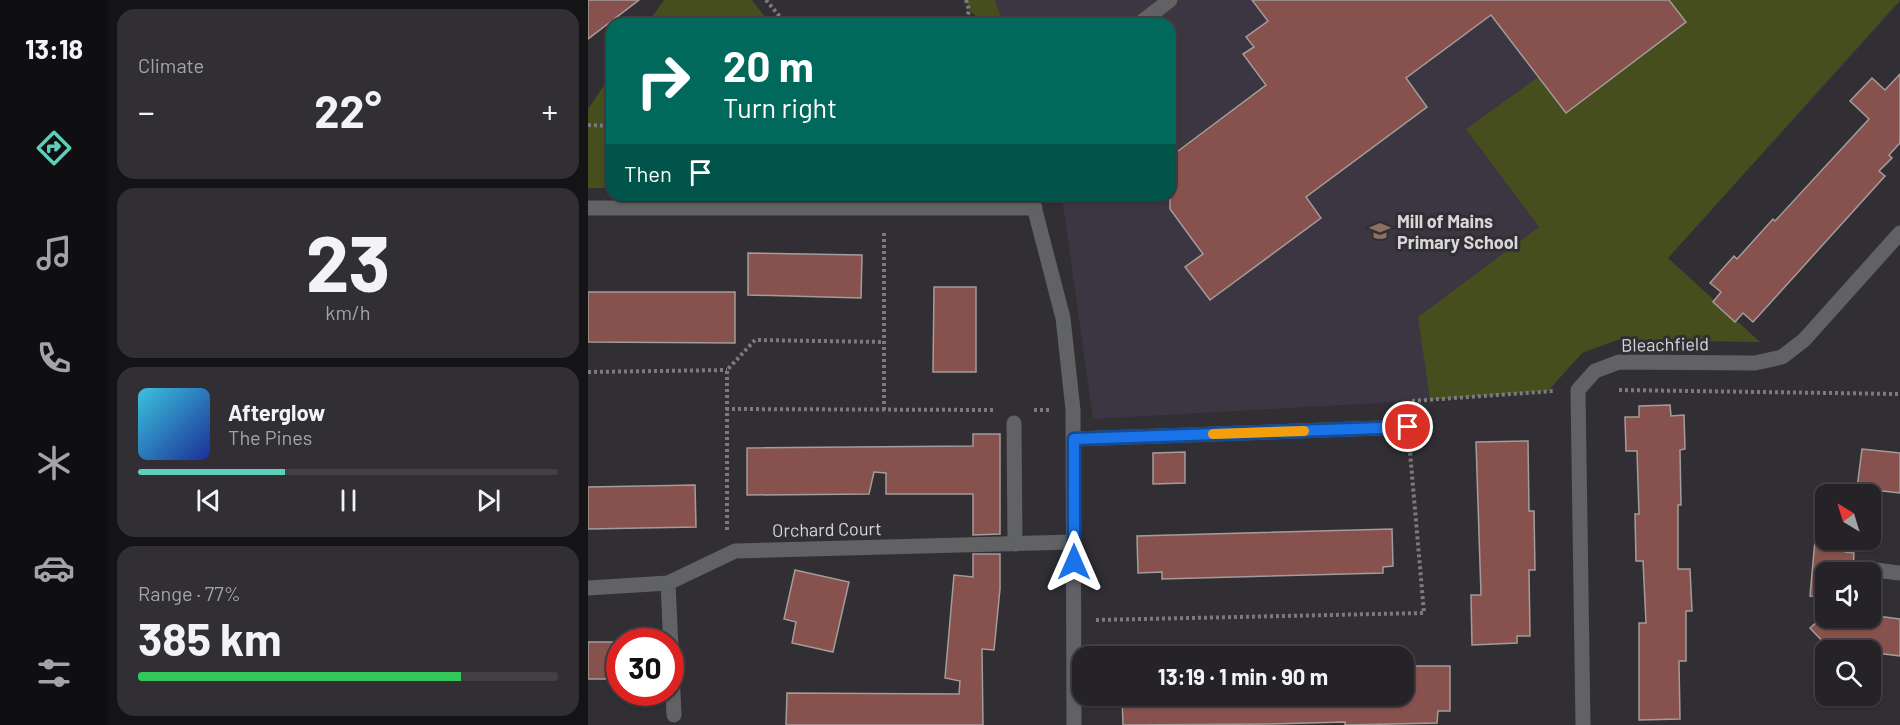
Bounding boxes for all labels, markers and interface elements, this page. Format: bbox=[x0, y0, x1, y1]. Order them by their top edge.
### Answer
text: 13:18 bbox=[25, 32, 83, 64]
text: 20 m bbox=[723, 40, 814, 90]
icon: right bbox=[624, 42, 702, 120]
text: Climate bbox=[138, 53, 204, 77]
text: 22° bbox=[314, 83, 382, 137]
text: − bbox=[138, 91, 155, 131]
text: + bbox=[541, 91, 558, 131]
text: Turn right bbox=[723, 91, 837, 123]
icon: directions bbox=[33, 127, 75, 169]
icon: arrive bbox=[684, 156, 717, 189]
text: Then bbox=[624, 160, 672, 186]
place label: Mill of Mains Primary School bbox=[1397, 210, 1518, 253]
text: 23 bbox=[306, 214, 390, 308]
school or university icon: Mill of Mains Primary School bbox=[1368, 219, 1392, 243]
icon: music bbox=[33, 232, 75, 274]
text: km/h bbox=[325, 300, 371, 324]
street label: Bleachfield bbox=[1621, 332, 1709, 356]
icon: phone bbox=[33, 337, 75, 379]
text: Afterglow bbox=[228, 399, 325, 425]
pin bbox=[1382, 401, 1433, 452]
icon: arrive bbox=[1391, 410, 1424, 443]
text: The Pines bbox=[228, 425, 312, 449]
icon: climate bbox=[33, 442, 75, 484]
icon: previous bbox=[192, 484, 225, 517]
icon: pause bbox=[332, 484, 365, 517]
icon: next bbox=[472, 484, 505, 517]
north arrow bbox=[1815, 484, 1881, 550]
map controls bbox=[1815, 484, 1881, 706]
street label: Orchard Court bbox=[772, 517, 882, 541]
position arrow bbox=[1042, 530, 1106, 594]
icon: car bbox=[33, 547, 75, 589]
button: sound bbox=[1815, 562, 1881, 628]
text: Range · 77% bbox=[138, 581, 241, 605]
text: 385 km bbox=[138, 611, 281, 665]
speed limit sign: 30 bbox=[606, 628, 684, 706]
button: search bbox=[1815, 640, 1881, 706]
icon: filters bbox=[33, 652, 75, 694]
text: 13:19 · 1 min · 90 m bbox=[1158, 663, 1328, 689]

